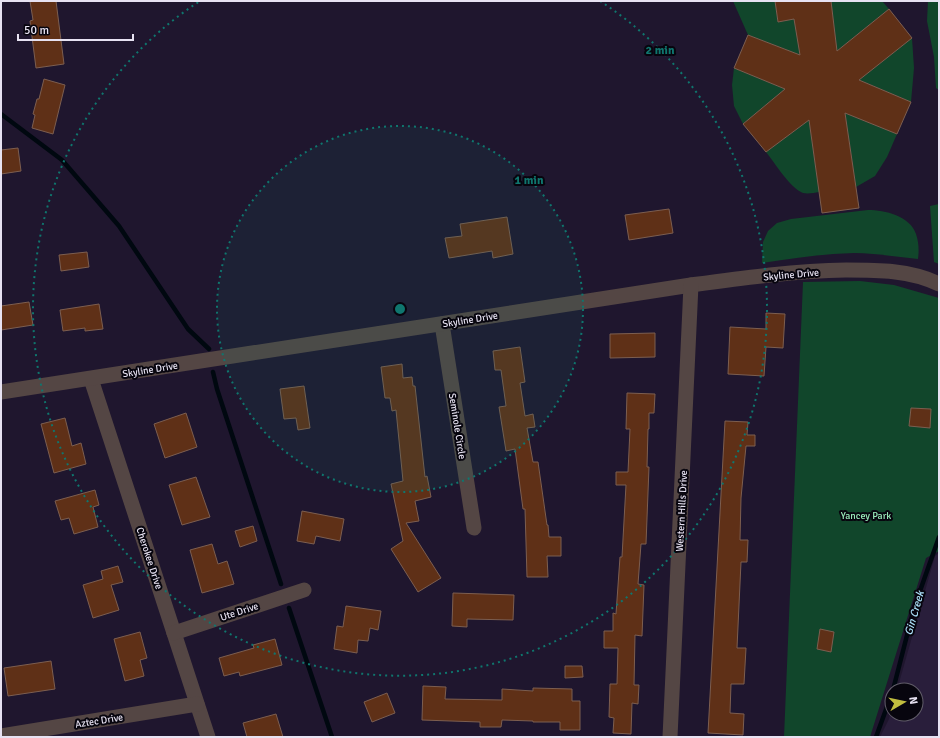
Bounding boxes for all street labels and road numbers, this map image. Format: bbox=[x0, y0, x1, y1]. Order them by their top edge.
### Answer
street label: Skyline Drive bbox=[763, 267, 819, 283]
street label: Skyline Drive bbox=[442, 310, 499, 330]
street label: Skyline Drive bbox=[122, 360, 179, 380]
street label: Seminole Circle bbox=[446, 392, 468, 460]
street label: Western Hills Drive bbox=[674, 470, 690, 552]
street label: Cherokee Drive bbox=[133, 526, 165, 591]
street label: Ute Drive bbox=[219, 600, 260, 624]
street label: Aztec Drive bbox=[74, 711, 124, 731]

